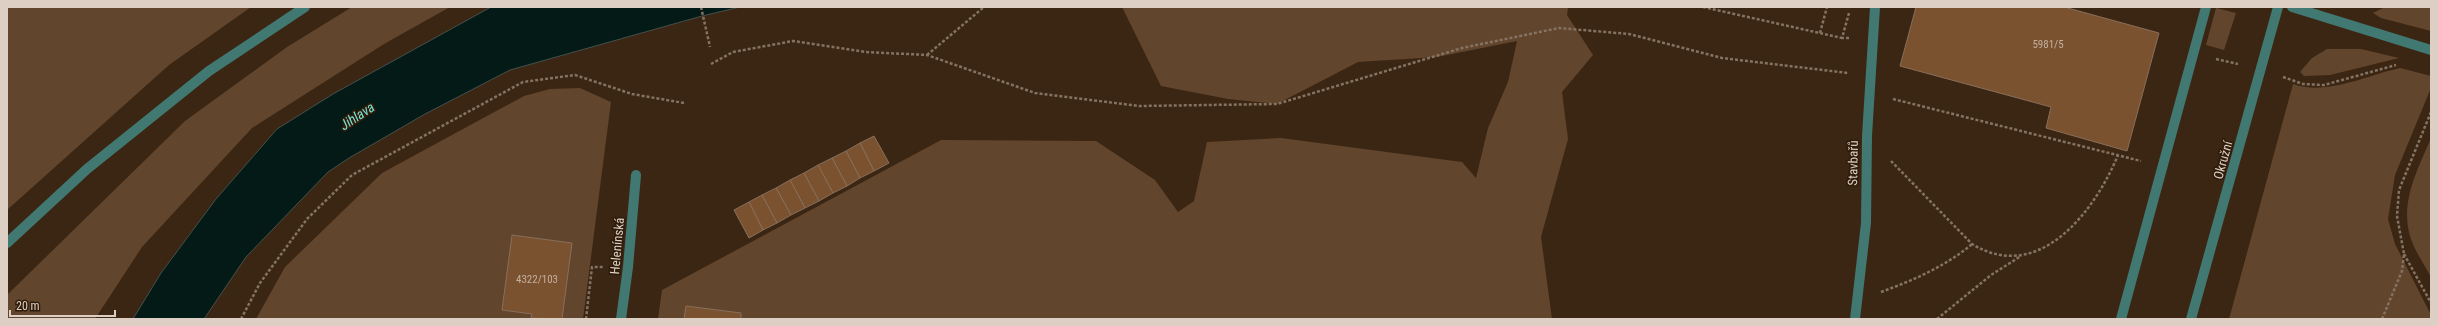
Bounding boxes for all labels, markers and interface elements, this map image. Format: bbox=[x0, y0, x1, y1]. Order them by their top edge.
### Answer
house number: 5981/5 bbox=[2032, 38, 2064, 51]
water label: Jihlava bbox=[337, 99, 377, 133]
street label: Okružní bbox=[2210, 138, 2236, 181]
street label: Stavbařů bbox=[1845, 140, 1861, 186]
street label: Helenínská bbox=[607, 217, 627, 275]
house number: 4322/103 bbox=[516, 273, 558, 286]
scale bar bbox=[10, 292, 115, 318]
text: 20 m bbox=[16, 299, 40, 313]

